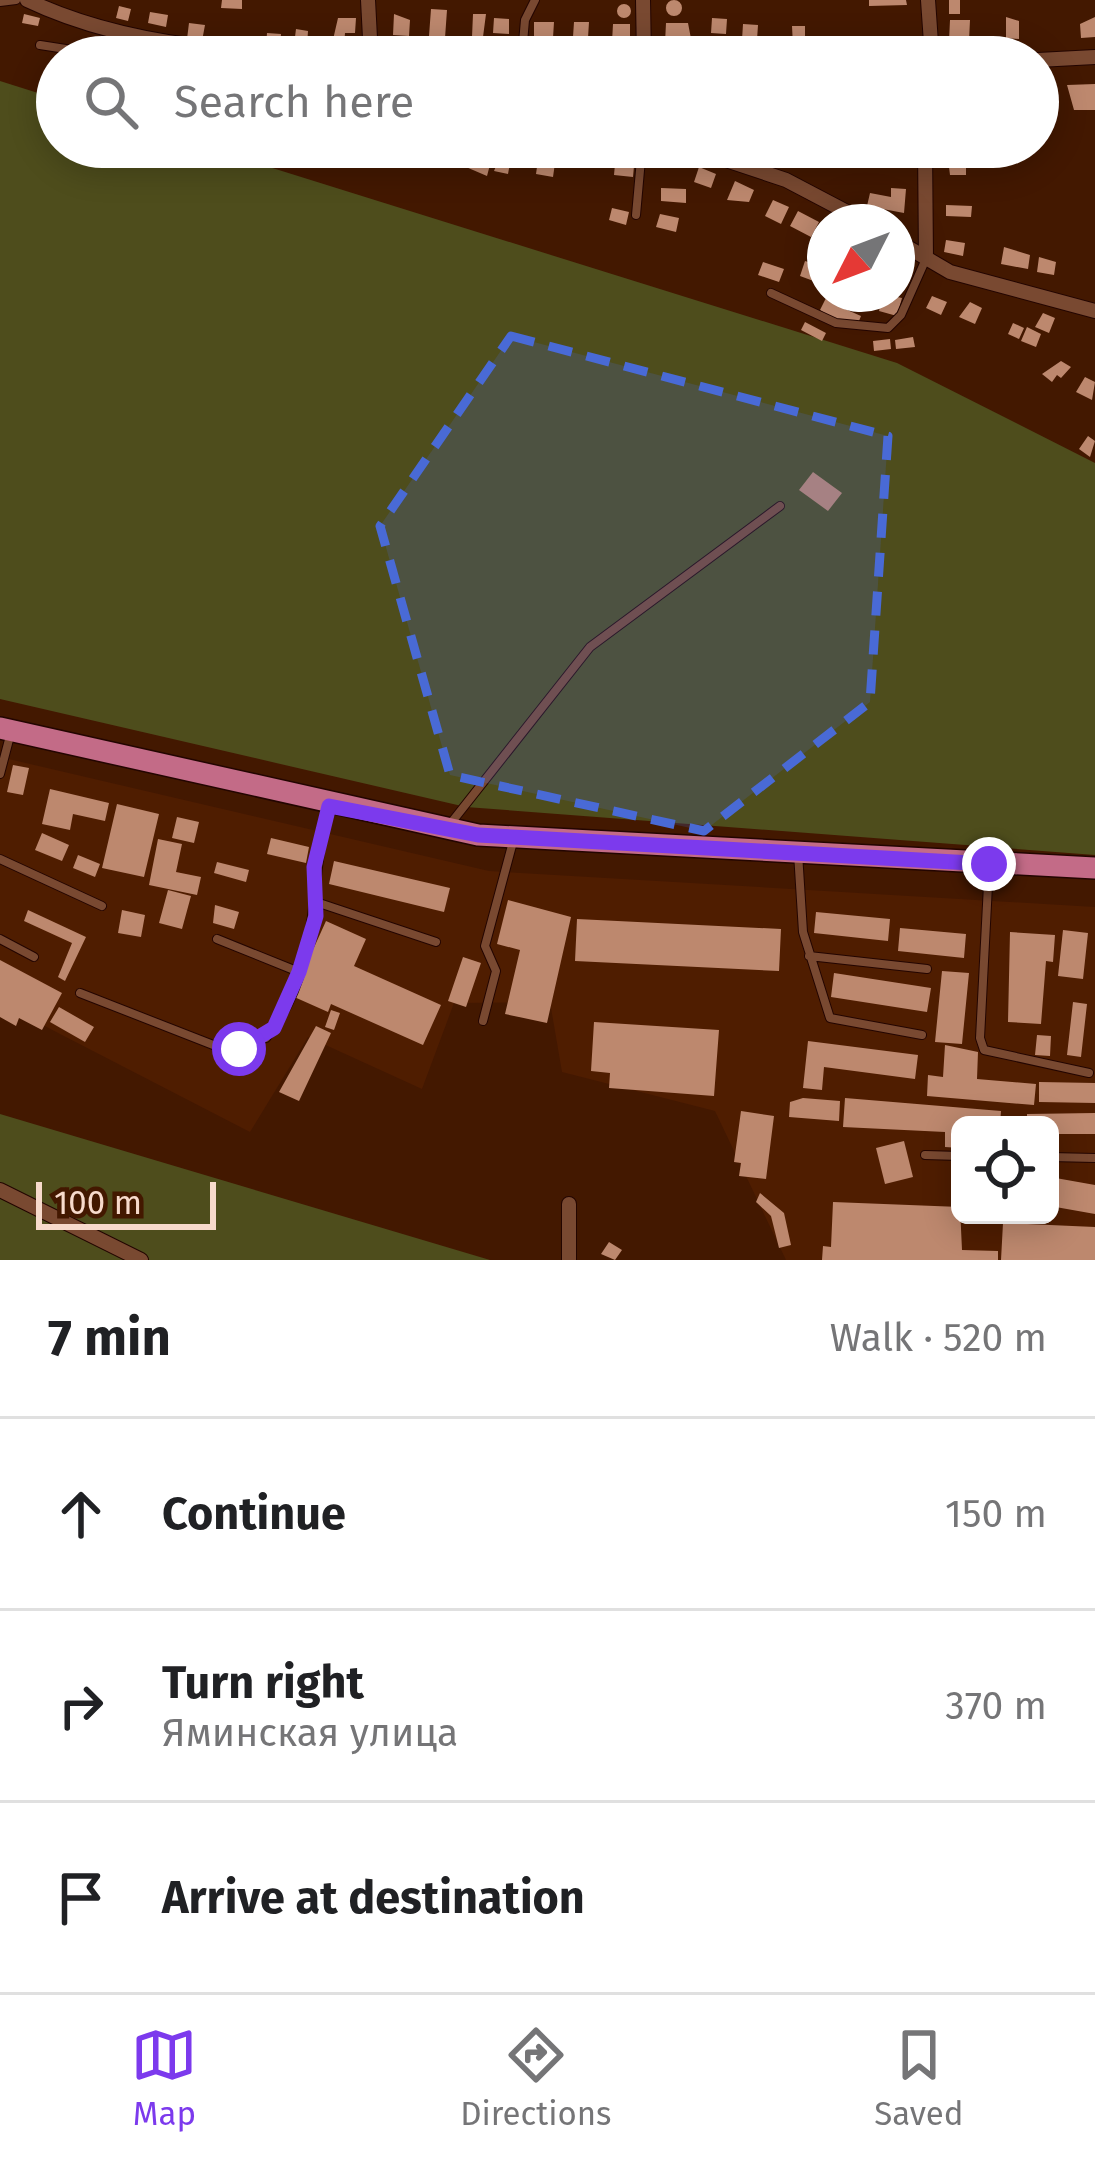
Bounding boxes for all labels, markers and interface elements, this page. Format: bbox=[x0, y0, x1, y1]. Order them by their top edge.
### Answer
search box bbox=[36, 36, 1059, 168]
icon: search bbox=[78, 69, 144, 135]
text: Search here bbox=[174, 75, 414, 129]
north arrow bbox=[807, 204, 915, 312]
route end bbox=[962, 837, 1016, 891]
route start bbox=[212, 1022, 266, 1076]
map controls bbox=[951, 1116, 1059, 1224]
button: locate bbox=[951, 1116, 1059, 1224]
scale bar bbox=[36, 1176, 216, 1229]
text: 100 m bbox=[54, 1183, 142, 1223]
text: 7 min bbox=[48, 1307, 171, 1369]
text: Walk · 520 m bbox=[830, 1315, 1047, 1361]
icon: ahead bbox=[48, 1481, 114, 1547]
text: Continue bbox=[162, 1487, 346, 1541]
text: 150 m bbox=[945, 1491, 1047, 1537]
text: Turn right bbox=[162, 1656, 364, 1710]
icon: right bbox=[48, 1673, 114, 1739]
text: 370 m bbox=[945, 1683, 1047, 1729]
text: Яминская улица bbox=[162, 1710, 458, 1756]
icon: arrive bbox=[48, 1865, 114, 1931]
text: Arrive at destination bbox=[162, 1871, 585, 1925]
tab: Map bbox=[131, 2022, 197, 2134]
tab: Directions bbox=[460, 2022, 612, 2134]
tab: Saved bbox=[874, 2022, 964, 2134]

